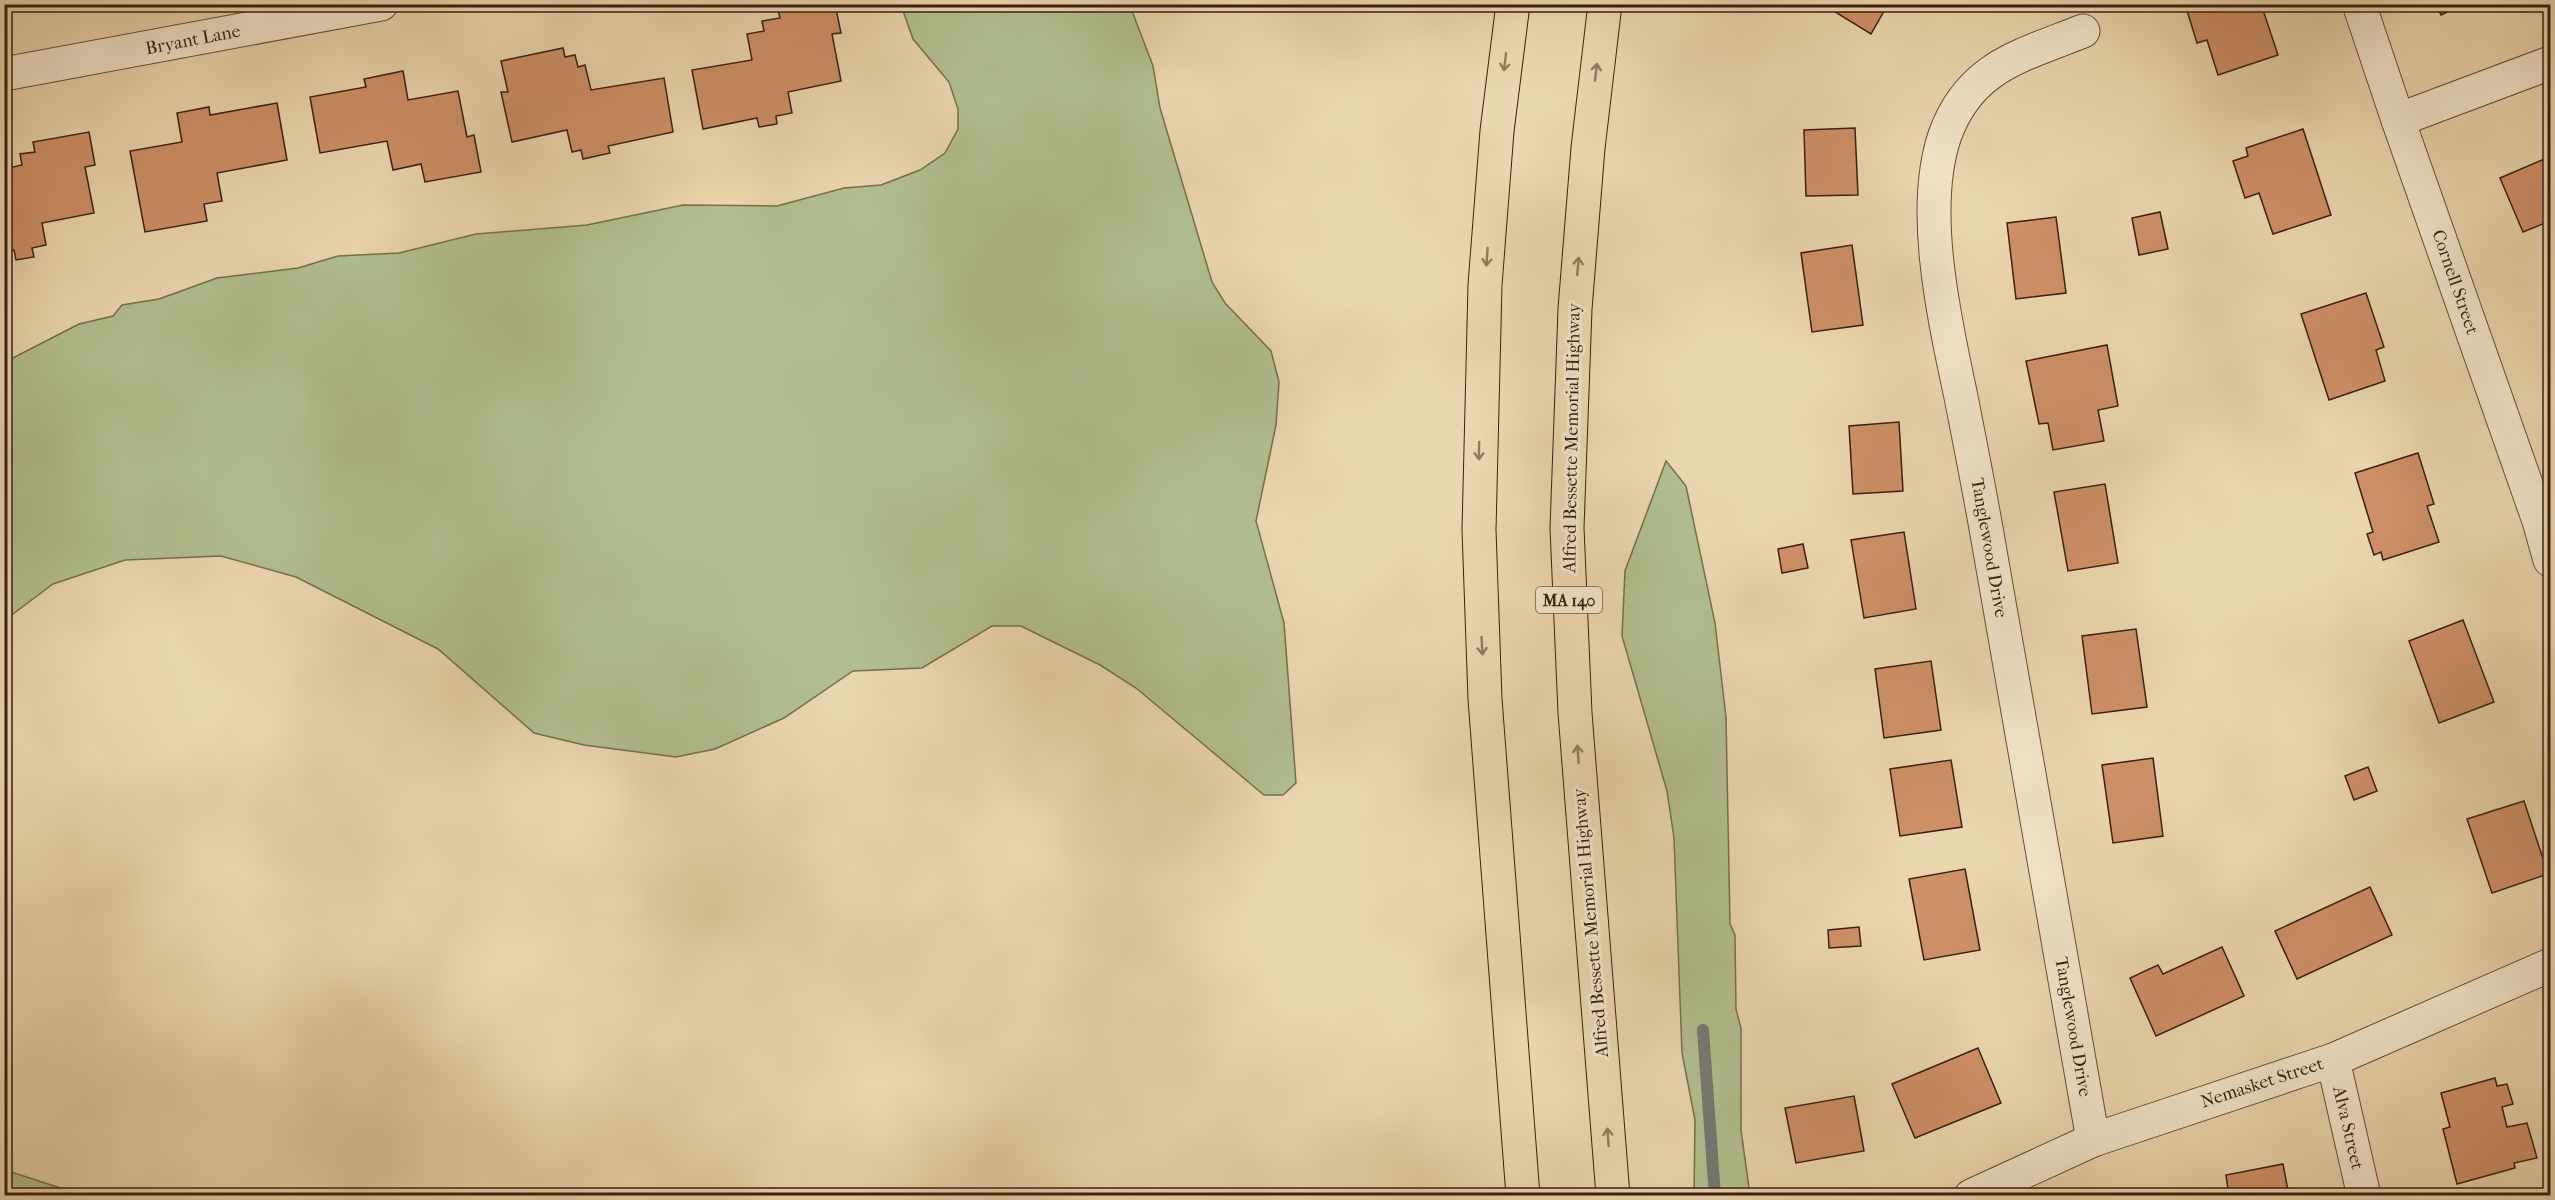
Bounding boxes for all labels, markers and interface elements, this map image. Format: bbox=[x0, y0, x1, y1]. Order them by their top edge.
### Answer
street label: Bryant Lane bbox=[144, 21, 242, 59]
one-way arrow bbox=[1499, 52, 1510, 72]
one-way arrow bbox=[1591, 62, 1602, 82]
street label: Cornell Street bbox=[2427, 227, 2483, 338]
one-way arrow bbox=[1481, 246, 1492, 266]
one-way arrow bbox=[1573, 256, 1584, 276]
street label: Alfred Bessette Memorial Highway bbox=[1559, 301, 1585, 574]
one-way arrow bbox=[1473, 441, 1485, 461]
street label: Tanglewood Drive bbox=[1966, 476, 2012, 620]
road number: MA 140 bbox=[1536, 587, 1602, 613]
one-way arrow bbox=[1477, 636, 1488, 656]
one-way arrow bbox=[1572, 745, 1583, 765]
street label: Alfred Bessette Memorial Highway bbox=[1569, 786, 1613, 1059]
street label: Tanglewood Drive bbox=[2050, 955, 2096, 1099]
street label: Nemasket Street bbox=[2198, 1053, 2327, 1113]
street label: Alva Street bbox=[2328, 1083, 2368, 1172]
one-way arrow bbox=[1602, 1128, 1613, 1148]

